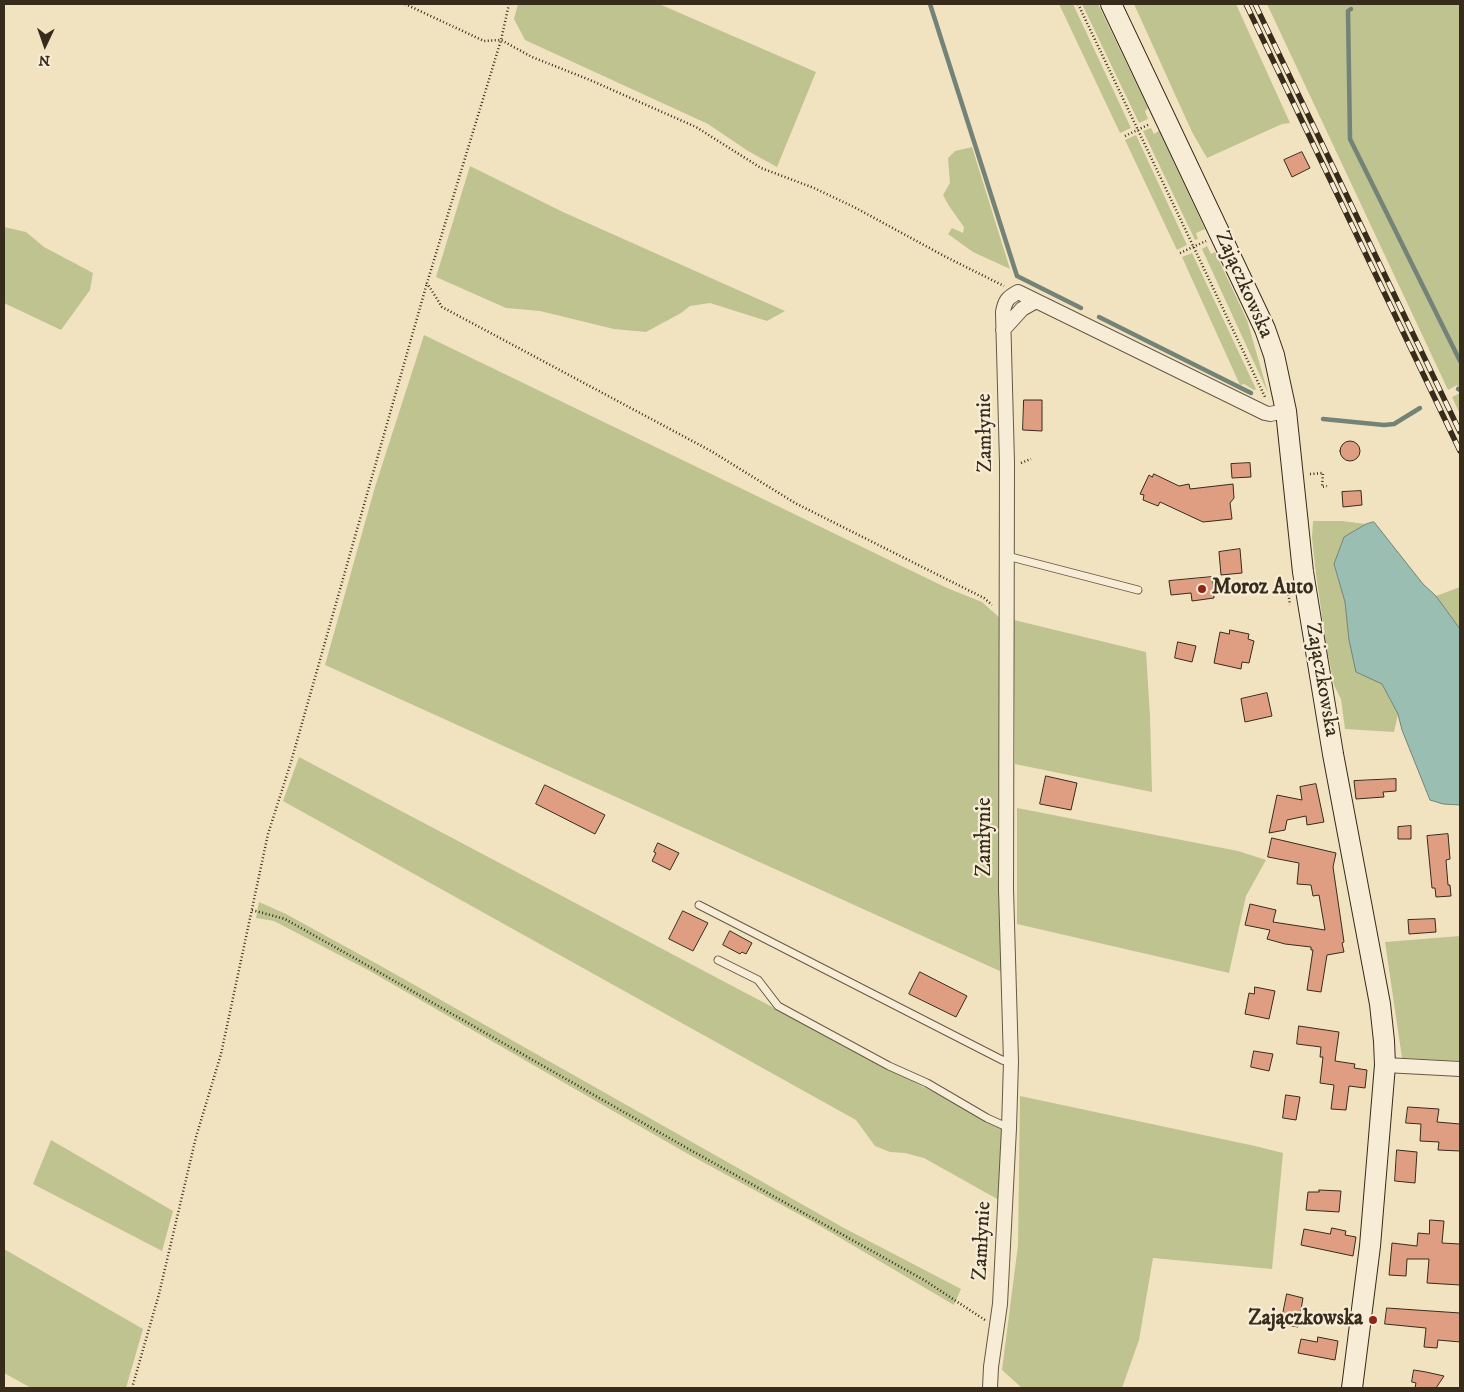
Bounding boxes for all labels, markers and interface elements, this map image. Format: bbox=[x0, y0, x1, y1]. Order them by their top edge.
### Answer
north arrow bbox=[20, 20, 70, 70]
text: N bbox=[38, 51, 50, 69]
street label: Zajączkowska bbox=[1208, 227, 1278, 343]
street label: Zamłynie bbox=[973, 393, 999, 473]
place label: Moroz Auto bbox=[1212, 576, 1313, 602]
marker: Moroz Auto bbox=[1196, 583, 1208, 595]
street label: Zajączkowska bbox=[1299, 621, 1343, 739]
street label: Zamłynie bbox=[973, 797, 999, 877]
street label: Zamłynie bbox=[968, 1201, 998, 1281]
place label: Zajączkowska bbox=[1248, 1307, 1363, 1333]
marker: Zajączkowska bbox=[1367, 1314, 1379, 1326]

